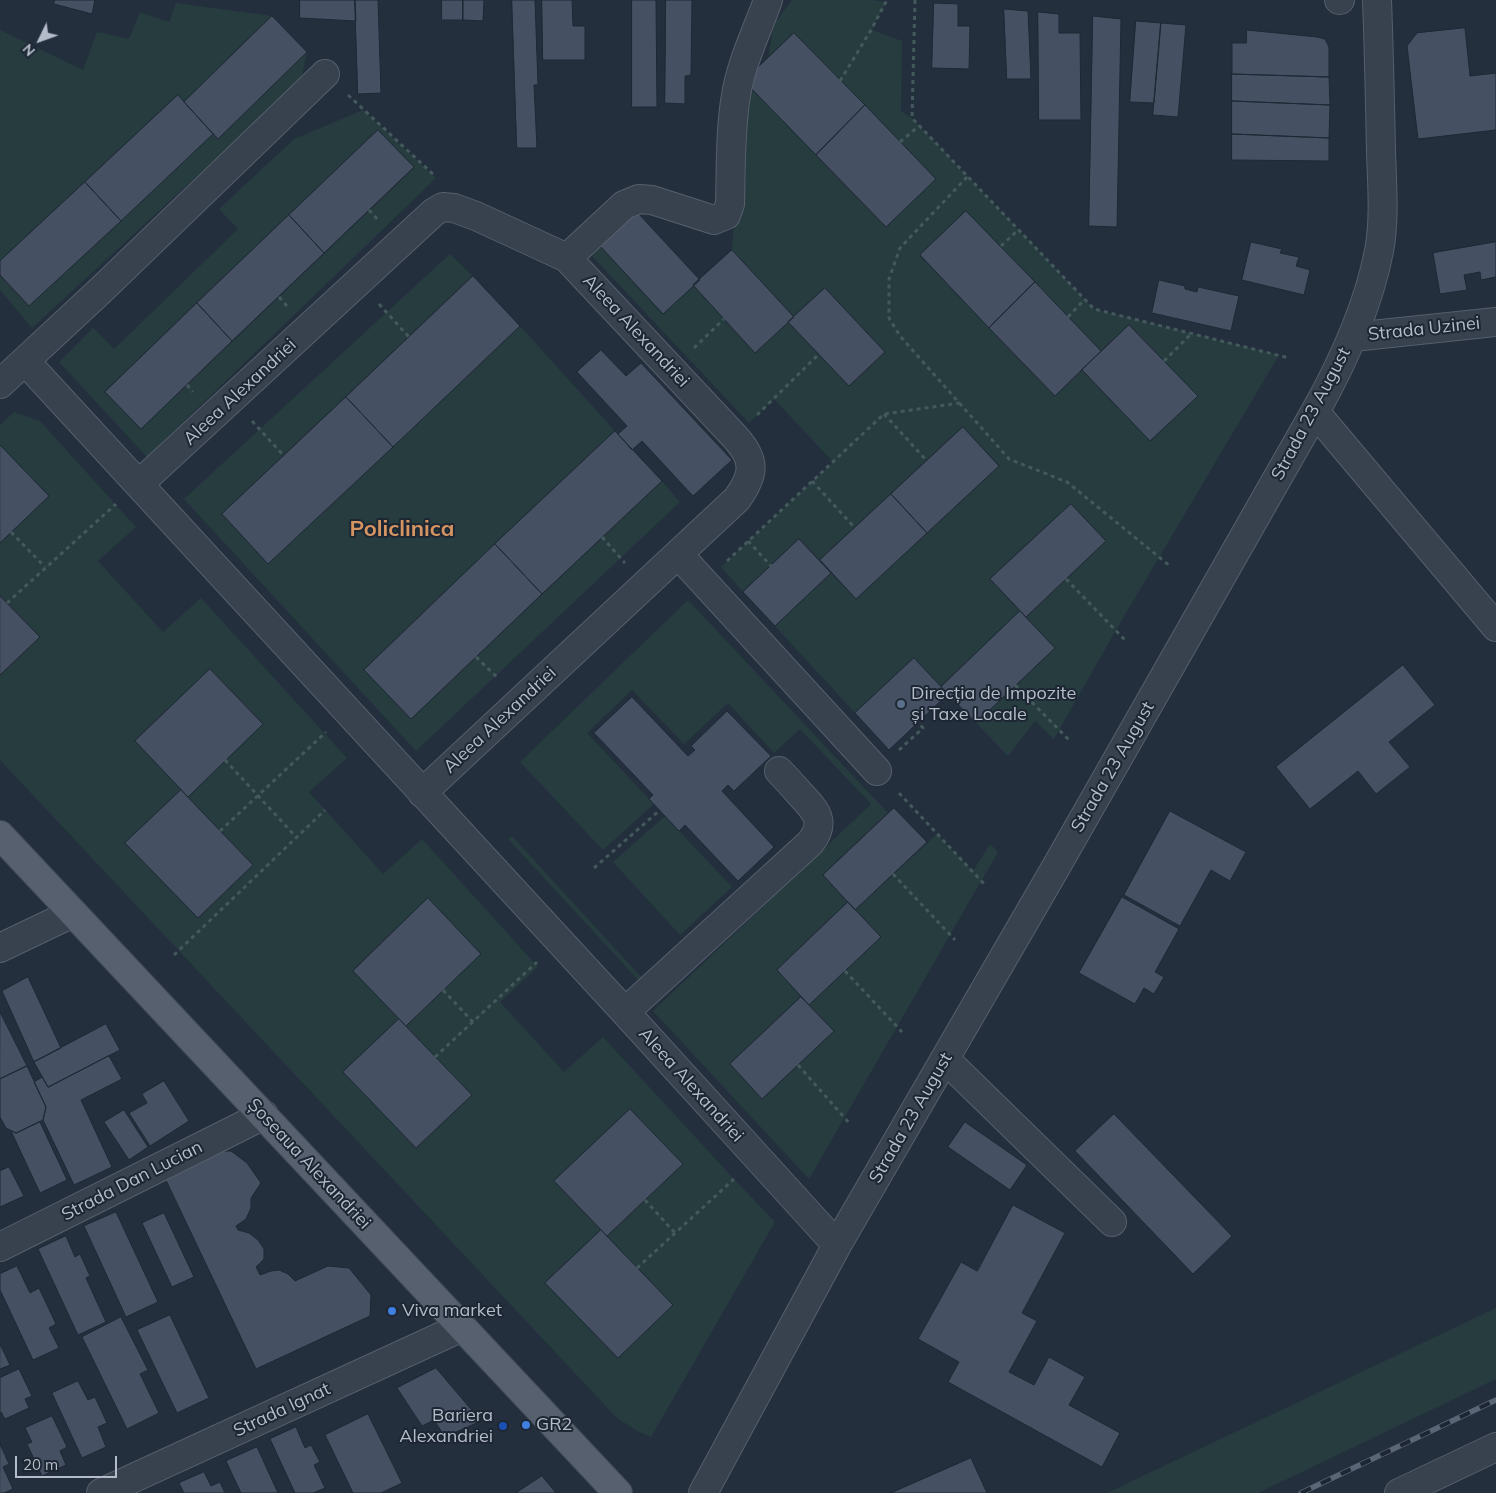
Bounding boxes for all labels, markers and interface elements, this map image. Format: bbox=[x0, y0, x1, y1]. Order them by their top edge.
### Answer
north arrow bbox=[15, 15, 65, 65]
text: N bbox=[19, 40, 39, 60]
street label: Aleea Alexandriei bbox=[578, 270, 694, 392]
street label: Strada Uzinei bbox=[1367, 312, 1481, 346]
street label: Aleea Alexandriei bbox=[179, 334, 301, 450]
street label: Strada 23 August bbox=[1267, 344, 1355, 484]
district label: Policlinica bbox=[350, 516, 454, 542]
street label: Aleea Alexandriei bbox=[439, 662, 561, 778]
place label: Direcția de Impozite și Taxe Locale bbox=[911, 683, 1076, 726]
marker: Direcția de Impozite și Taxe Locale bbox=[895, 698, 907, 710]
street label: Strada 23 August bbox=[1067, 698, 1159, 836]
street label: Aleea Alexandriei bbox=[634, 1023, 748, 1147]
street label: Strada 23 August bbox=[865, 1049, 957, 1187]
street label: Șoseaua Alexandriei bbox=[243, 1094, 375, 1234]
street label: Strada Dan Lucian bbox=[58, 1136, 206, 1226]
place label: Viva market bbox=[402, 1300, 502, 1322]
marker: Viva market bbox=[386, 1305, 398, 1317]
street label: Strada Ignat bbox=[230, 1378, 334, 1442]
place label: Bariera Alexandriei bbox=[399, 1405, 493, 1448]
place label: GR2 bbox=[536, 1414, 572, 1436]
marker: GR2 bbox=[520, 1419, 532, 1431]
marker: Bariera Alexandriei bbox=[497, 1420, 509, 1432]
scale bar bbox=[18, 1446, 120, 1478]
text: 20 m bbox=[23, 1455, 58, 1474]

